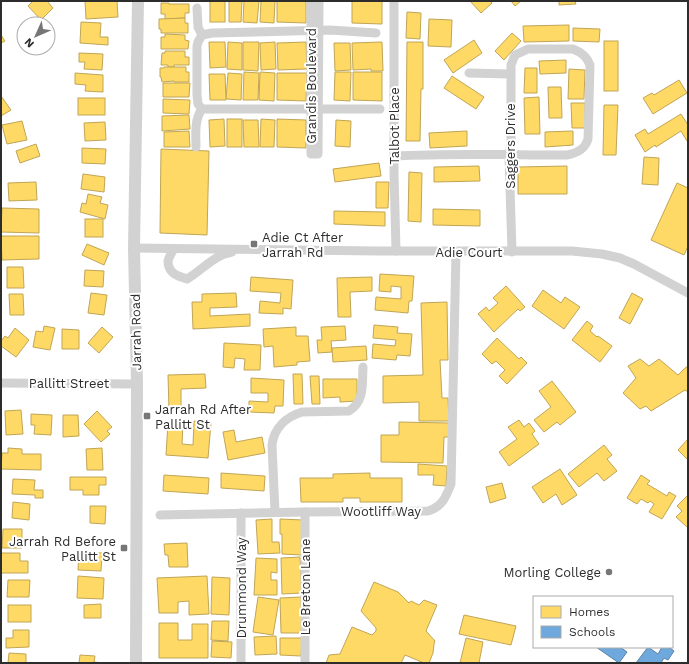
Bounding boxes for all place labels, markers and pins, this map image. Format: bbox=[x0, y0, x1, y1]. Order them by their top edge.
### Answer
place label: Adie Ct After Jarrah Rd bbox=[262, 230, 343, 260]
marker: Adie Ct After Jarrah Rd bbox=[249, 239, 259, 249]
place label: Jarrah Rd After Pallitt St bbox=[155, 402, 251, 432]
marker: Jarrah Rd After Pallitt St bbox=[142, 411, 152, 421]
place label: Jarrah Rd Before Pallitt St bbox=[9, 534, 117, 564]
marker: Jarrah Rd Before Pallitt St bbox=[119, 543, 129, 553]
place label: Morling College bbox=[503, 565, 601, 580]
marker: Morling College bbox=[604, 567, 614, 577]

